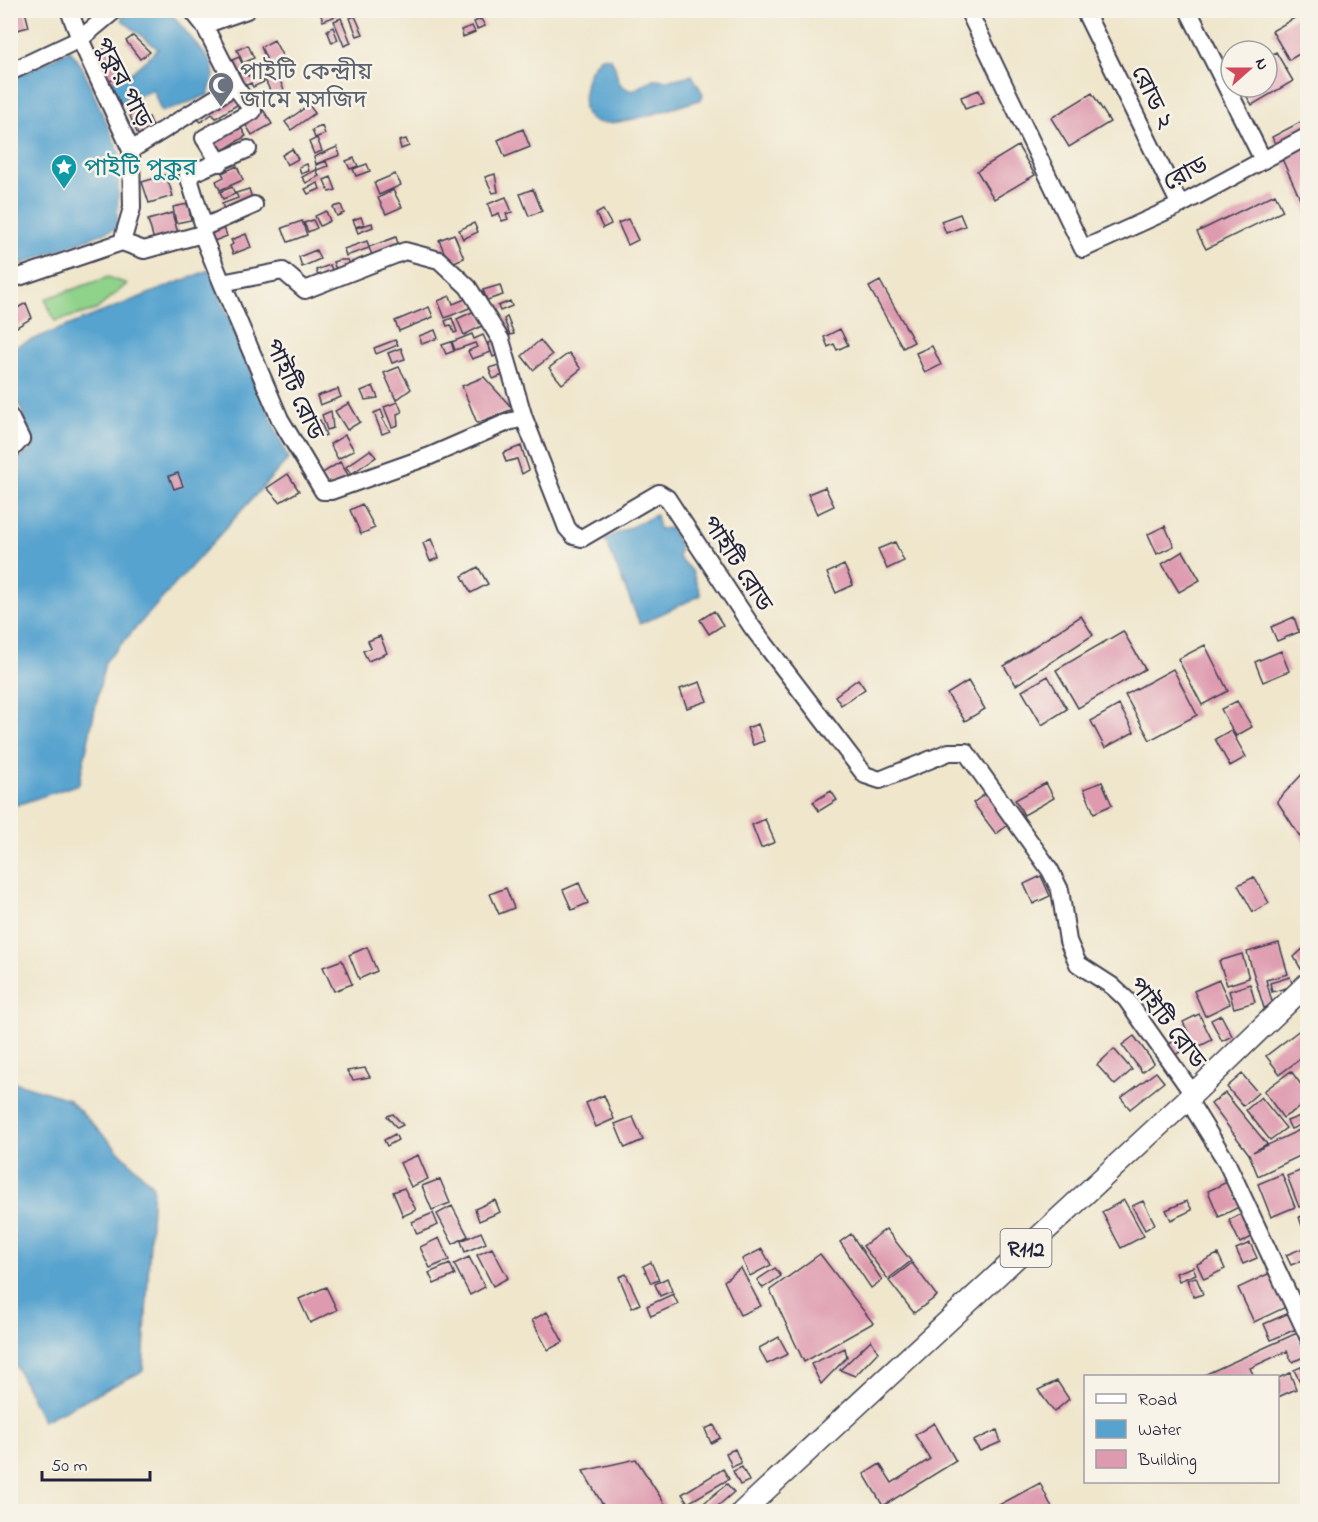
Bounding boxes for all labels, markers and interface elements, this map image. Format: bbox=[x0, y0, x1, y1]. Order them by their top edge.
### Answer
street label: পুকুর পাড় bbox=[84, 32, 160, 135]
north arrow bbox=[1219, 39, 1279, 99]
text: N bbox=[1248, 55, 1274, 74]
place label: পাইটি কেন্দ্রীয় জামে মসজিদ bbox=[239, 56, 373, 119]
street label: রোড ২ bbox=[1120, 60, 1181, 136]
mosque icon: পাইটি কেন্দ্রীয় জামে মসজিদ bbox=[206, 70, 236, 108]
street label: রোড bbox=[1157, 148, 1216, 202]
place icon: পাইটি পুকুর bbox=[49, 152, 79, 190]
place label: পাইটি পুকুর bbox=[84, 152, 197, 187]
street label: পাইটি রোড bbox=[254, 334, 332, 447]
street label: পাইটি রোড bbox=[692, 509, 781, 620]
street label: পাইটি রোড bbox=[1119, 970, 1214, 1078]
road number: R112 bbox=[1000, 1229, 1052, 1267]
legend bbox=[1084, 1375, 1279, 1483]
text: Road bbox=[1138, 1388, 1177, 1414]
text: Water bbox=[1138, 1418, 1182, 1444]
scale bar bbox=[42, 1444, 150, 1482]
text: Building bbox=[1137, 1448, 1197, 1475]
text: 50 m bbox=[51, 1454, 88, 1480]

